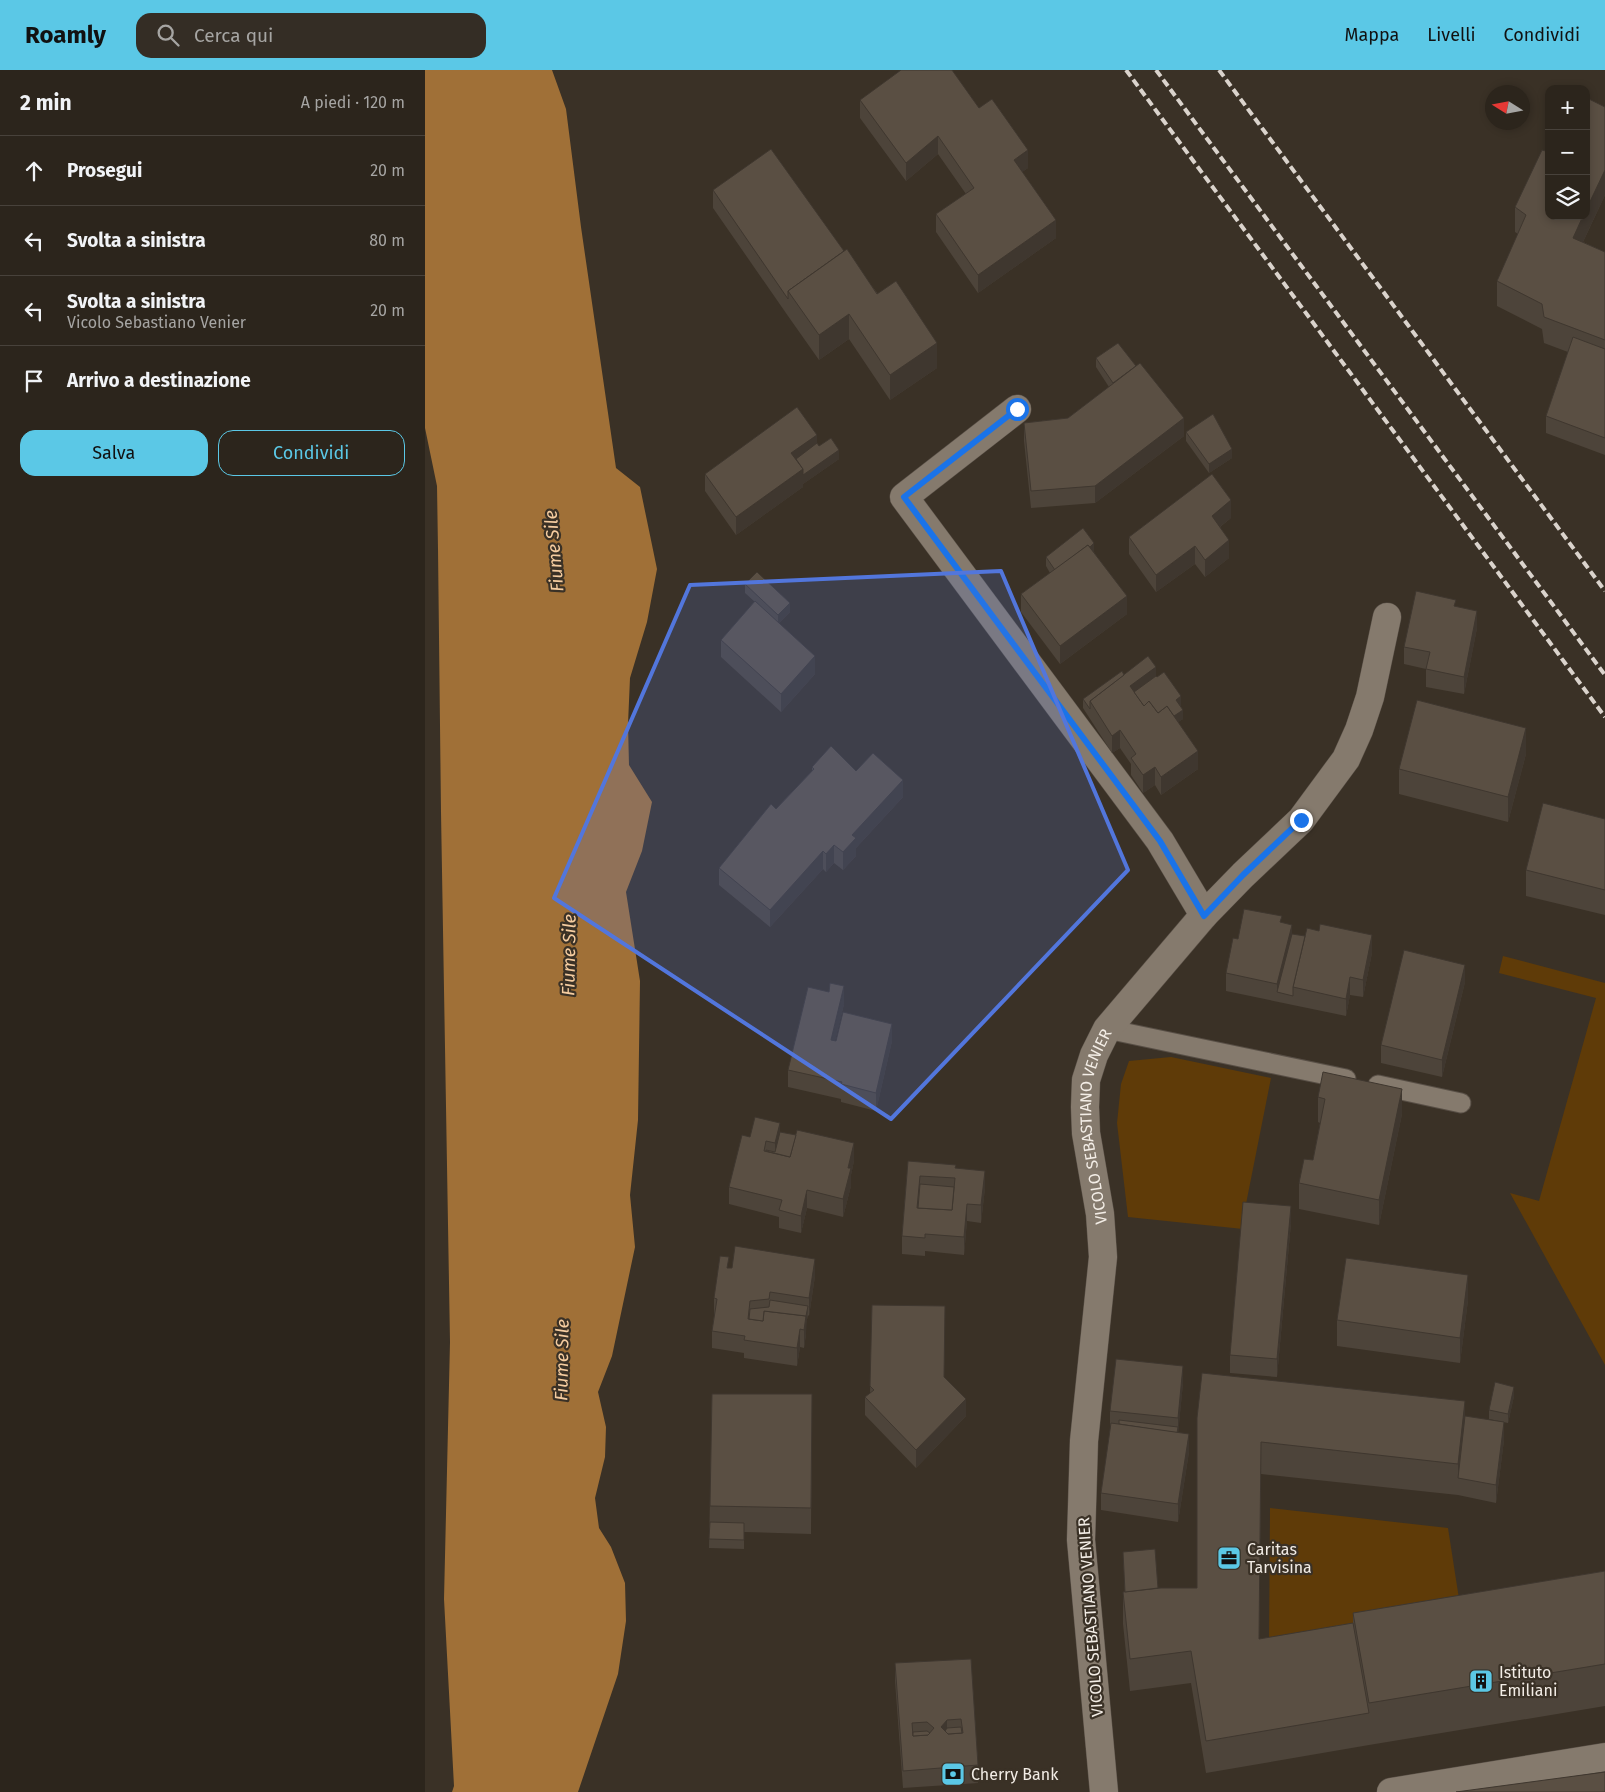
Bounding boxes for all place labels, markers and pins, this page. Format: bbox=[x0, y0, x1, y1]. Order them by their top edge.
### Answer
place label: Caritas Tarvisina bbox=[1247, 1540, 1312, 1577]
office icon: Caritas Tarvisina bbox=[1216, 1545, 1242, 1571]
place label: Istituto Emiliani bbox=[1499, 1663, 1557, 1700]
building icon: Istituto Emiliani bbox=[1468, 1668, 1494, 1694]
bank icon: Cherry Bank bbox=[940, 1761, 966, 1787]
place label: Cherry Bank bbox=[971, 1765, 1059, 1784]

